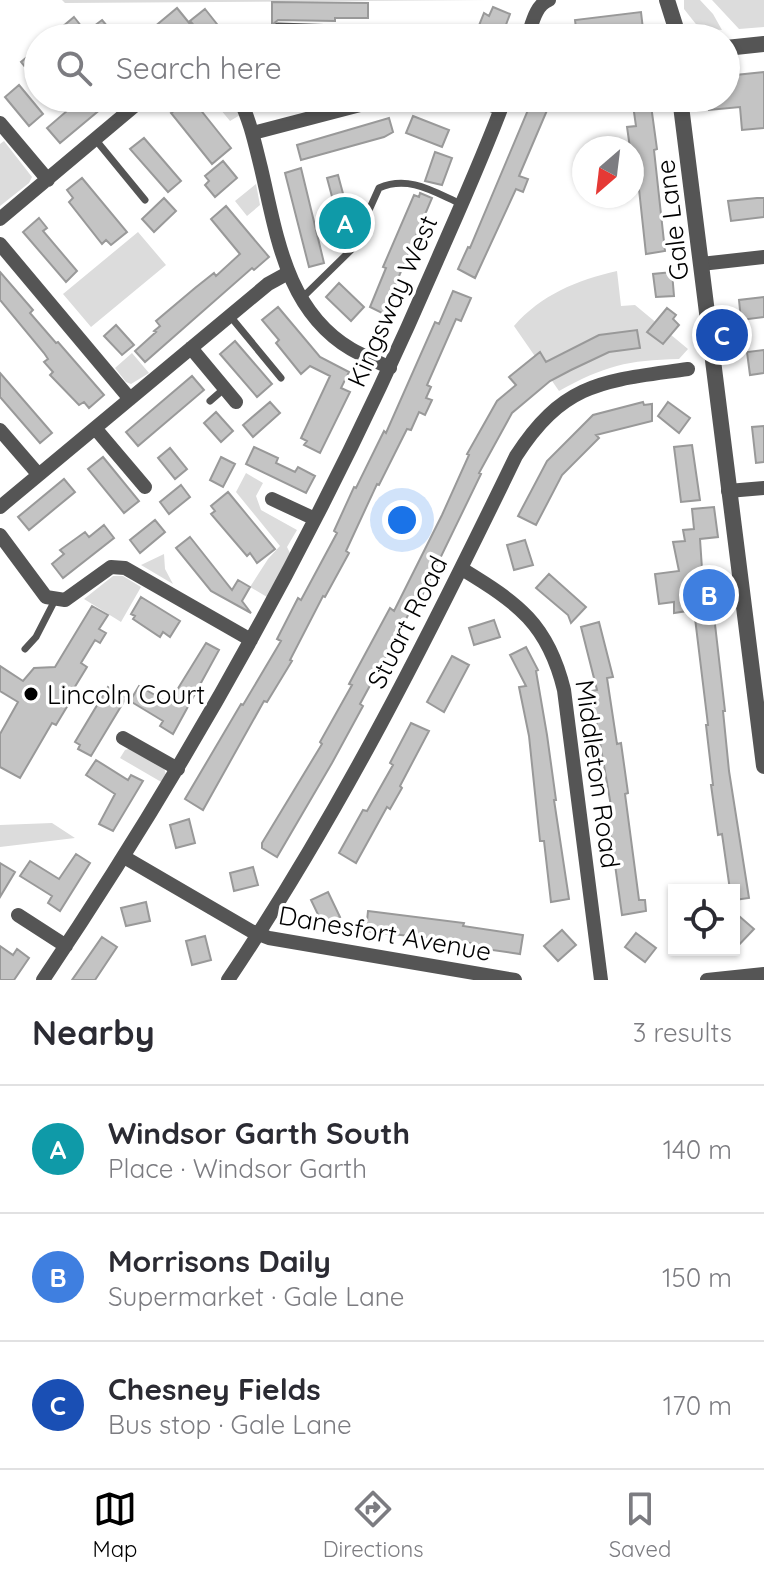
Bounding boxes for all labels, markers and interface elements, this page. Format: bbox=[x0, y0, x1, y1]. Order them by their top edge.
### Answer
search box bbox=[24, 24, 740, 112]
icon: search bbox=[52, 46, 96, 90]
text: Search here bbox=[116, 49, 282, 87]
north arrow bbox=[572, 136, 644, 208]
street label: Gale Lane bbox=[648, 158, 696, 282]
pin: A bbox=[319, 193, 371, 253]
street label: Kingsway West bbox=[340, 210, 444, 392]
pin: C bbox=[696, 305, 748, 365]
your location bbox=[382, 500, 422, 540]
street label: Stuart Road bbox=[360, 550, 454, 694]
pin: B bbox=[683, 565, 735, 625]
place label: Lincoln Court bbox=[47, 678, 205, 711]
street label: Middleton Road bbox=[568, 678, 628, 870]
marker: Lincoln Court bbox=[22, 685, 40, 703]
map controls bbox=[668, 884, 740, 956]
button: locate bbox=[668, 884, 740, 956]
street label: Danesfort Avenue bbox=[276, 898, 494, 968]
text: Nearby bbox=[32, 1011, 155, 1054]
text: 3 results bbox=[633, 1016, 732, 1049]
text: Windsor Garth South bbox=[108, 1114, 410, 1152]
text: A bbox=[50, 1133, 66, 1166]
text: 140 m bbox=[663, 1133, 732, 1166]
text: Place · Windsor Garth bbox=[108, 1152, 367, 1185]
text: Morrisons Daily bbox=[108, 1242, 331, 1280]
text: B bbox=[49, 1261, 67, 1294]
text: 150 m bbox=[662, 1261, 732, 1294]
text: Supermarket · Gale Lane bbox=[108, 1280, 404, 1313]
text: Chesney Fields bbox=[108, 1370, 321, 1408]
text: C bbox=[50, 1389, 66, 1422]
text: 170 m bbox=[663, 1389, 732, 1422]
text: Bus stop · Gale Lane bbox=[108, 1408, 352, 1441]
tab: Map bbox=[93, 1487, 137, 1563]
tab: Directions bbox=[323, 1487, 423, 1563]
tab: Saved bbox=[609, 1487, 671, 1563]

